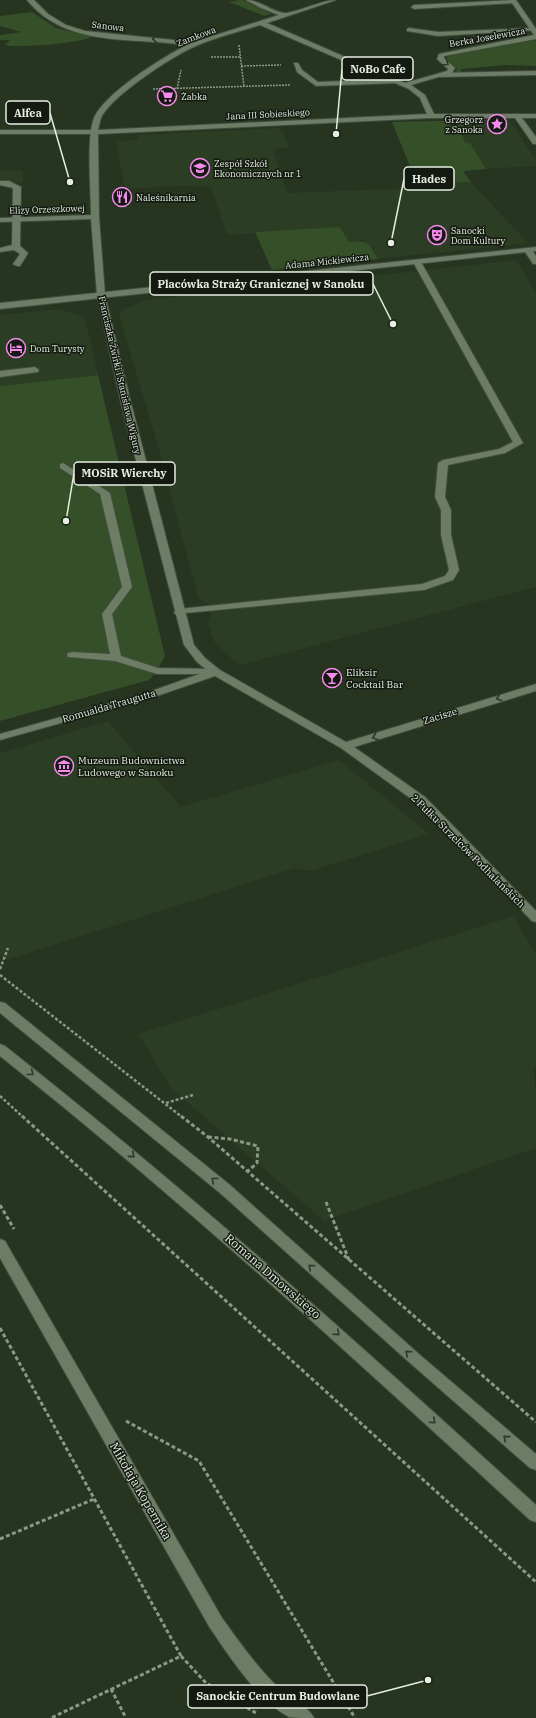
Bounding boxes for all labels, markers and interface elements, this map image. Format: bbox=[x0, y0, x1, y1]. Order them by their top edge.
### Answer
street label: Sanowa bbox=[91, 19, 125, 33]
street label: Zamkowa bbox=[175, 23, 217, 49]
street label: Berka Joselewicza bbox=[448, 25, 526, 49]
one-way arrow bbox=[152, 35, 158, 44]
callout: NoBo Cafe bbox=[342, 57, 413, 80]
one-way arrow bbox=[441, 58, 448, 65]
text: NoBo Cafe bbox=[350, 62, 406, 76]
supermarket icon: Żabka bbox=[156, 85, 178, 107]
place label: Żabka bbox=[181, 91, 207, 102]
callout: Alfea bbox=[6, 101, 50, 124]
text: Alfea bbox=[14, 106, 42, 120]
street label: Jana III Sobieskiego bbox=[226, 106, 310, 122]
place icon: Grzegorz z Sanoka bbox=[486, 113, 508, 135]
place label: Grzegorz z Sanoka bbox=[445, 114, 483, 135]
school or university icon: Zespół Szkół Ekonomicznych nr 1 bbox=[189, 157, 211, 179]
place label: Zespół Szkół Ekonomicznych nr 1 bbox=[214, 158, 301, 179]
callout: Hades bbox=[404, 167, 454, 190]
text: Hades bbox=[412, 172, 446, 186]
restaurant icon: Naleśnikarnia bbox=[111, 186, 133, 208]
place label: Naleśnikarnia bbox=[136, 192, 196, 203]
street label: Elizy Orzeszkowej bbox=[9, 202, 85, 216]
theatre icon: Sanocki Dom Kultury bbox=[426, 224, 448, 246]
place label: Sanocki Dom Kultury bbox=[451, 225, 506, 246]
street label: Adama Mickiewicza bbox=[285, 251, 370, 271]
callout: Placówka Straży Granicznej w Sanoku bbox=[150, 272, 373, 295]
text: Placówka Straży Granicznej w Sanoku bbox=[158, 277, 364, 291]
street label: Franciszka Żwirki i Stanisława Wigury bbox=[96, 295, 144, 455]
hotel icon: Dom Turysty bbox=[5, 337, 27, 359]
place label: Dom Turysty bbox=[30, 343, 85, 354]
callout: MOSiR Wierchy bbox=[74, 462, 175, 485]
text: MOSiR Wierchy bbox=[81, 466, 167, 480]
place label: Eliksir Cocktail Bar bbox=[346, 666, 404, 691]
bar icon: Eliksir Cocktail Bar bbox=[321, 667, 343, 689]
street label: Romualda Traugutta bbox=[61, 686, 158, 726]
one-way arrow bbox=[495, 693, 502, 702]
street label: Zacisze bbox=[421, 705, 459, 727]
one-way arrow bbox=[371, 732, 378, 741]
place label: Muzeum Budownictwa Ludowego w Sanoku bbox=[78, 754, 185, 779]
museum icon: Muzeum Budownictwa Ludowego w Sanoku bbox=[53, 755, 75, 777]
street label: 2 Pułku Strzelców Podhalańskich bbox=[408, 791, 528, 911]
one-way arrow bbox=[26, 1068, 33, 1075]
one-way arrow bbox=[127, 1150, 134, 1157]
one-way arrow bbox=[211, 1178, 218, 1185]
street label: Romana Dmowskiego bbox=[222, 1230, 324, 1322]
one-way arrow bbox=[308, 1264, 316, 1271]
one-way arrow bbox=[332, 1329, 340, 1336]
one-way arrow bbox=[405, 1351, 413, 1358]
one-way arrow bbox=[428, 1416, 436, 1424]
one-way arrow bbox=[504, 1436, 511, 1443]
street label: Mikołaja Kopernika bbox=[107, 1440, 175, 1543]
callout: Sanockie Centrum Budowlane bbox=[188, 1685, 367, 1708]
text: Sanockie Centrum Budowlane bbox=[196, 1689, 360, 1703]

